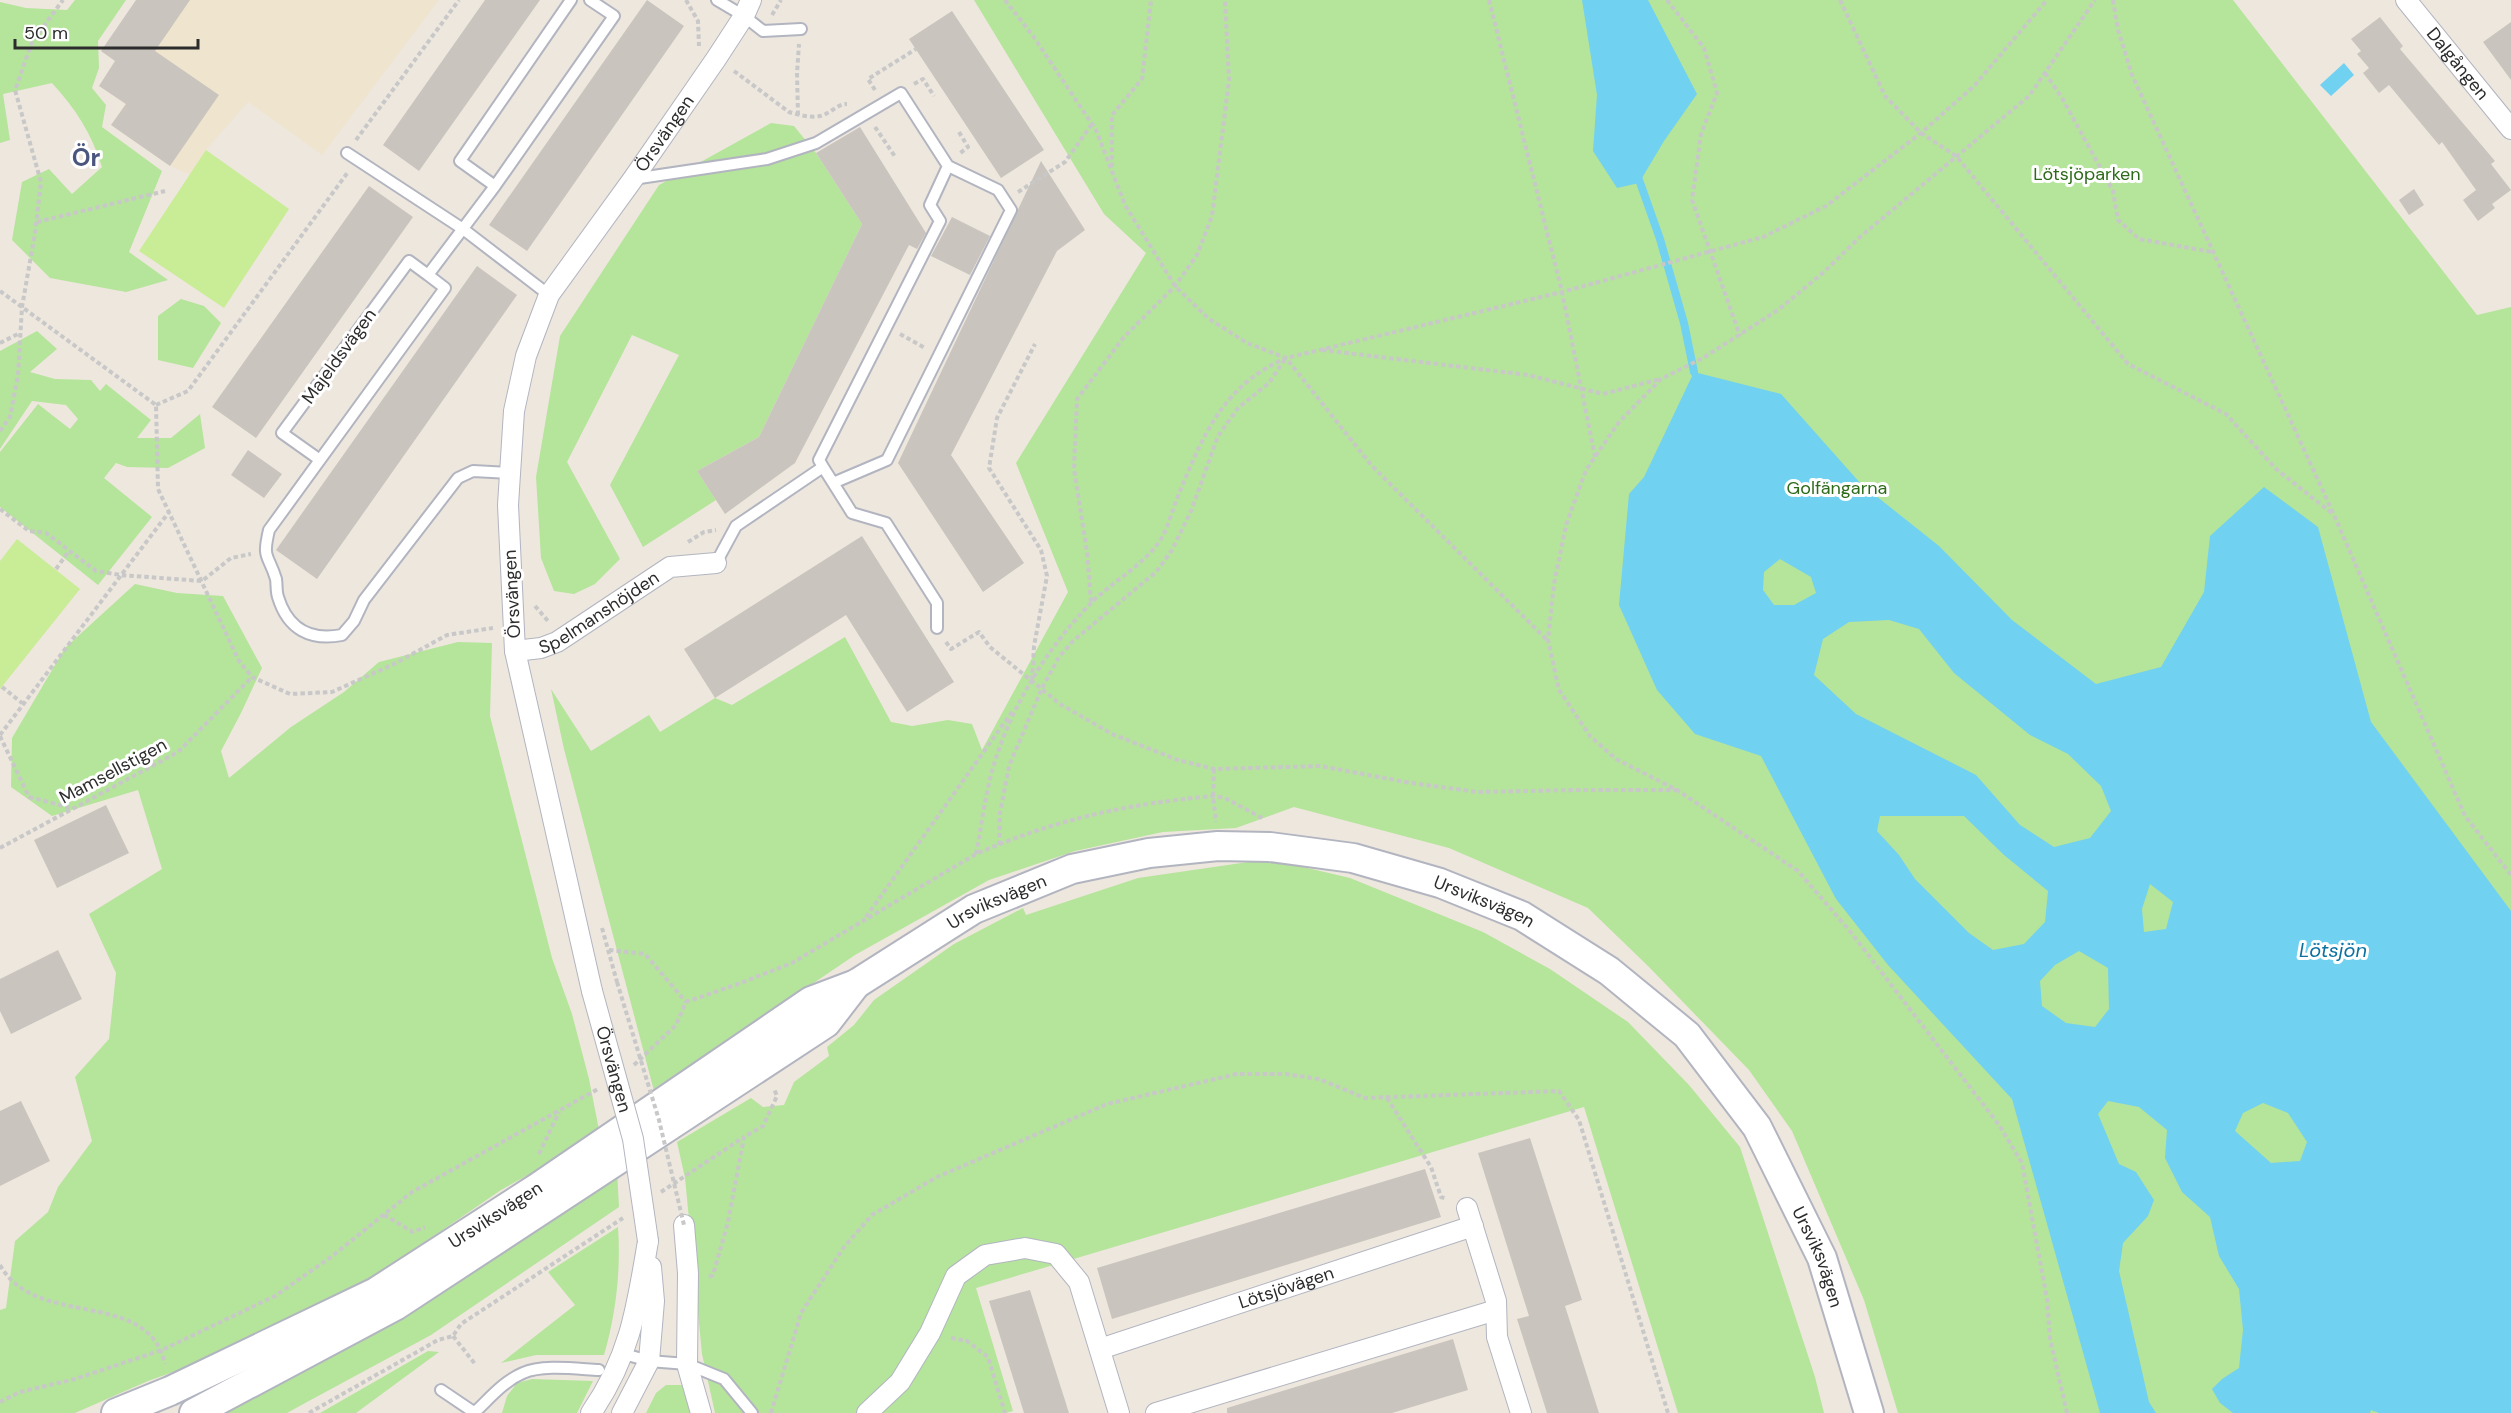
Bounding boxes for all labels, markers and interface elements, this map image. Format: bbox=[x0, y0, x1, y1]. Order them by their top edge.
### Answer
scale bar bbox=[15, 12, 198, 50]
text: 50 m bbox=[24, 21, 68, 45]
street label: Dalgången bbox=[2421, 22, 2494, 105]
street label: Örsvängen bbox=[629, 90, 700, 177]
district label: Ör bbox=[72, 142, 100, 173]
park label: Lötsjöparken bbox=[2033, 162, 2141, 186]
street label: Majeldsvägen bbox=[296, 303, 382, 409]
park label: Golfängarna bbox=[1787, 476, 1887, 500]
street label: Örsvängen bbox=[498, 549, 526, 639]
street label: Spelmanshöjden bbox=[535, 566, 664, 660]
street label: Mamsellstigen bbox=[55, 733, 171, 809]
street label: Ursviksvägen bbox=[942, 869, 1050, 935]
street label: Ursviksvägen bbox=[1430, 870, 1539, 933]
water label: Lötsjön bbox=[2299, 937, 2367, 963]
street label: Örsvängen bbox=[590, 1023, 637, 1115]
street label: Ursviksvägen bbox=[444, 1176, 547, 1254]
street label: Ursviksvägen bbox=[1786, 1203, 1848, 1310]
street label: Lötsjövägen bbox=[1235, 1261, 1337, 1315]

